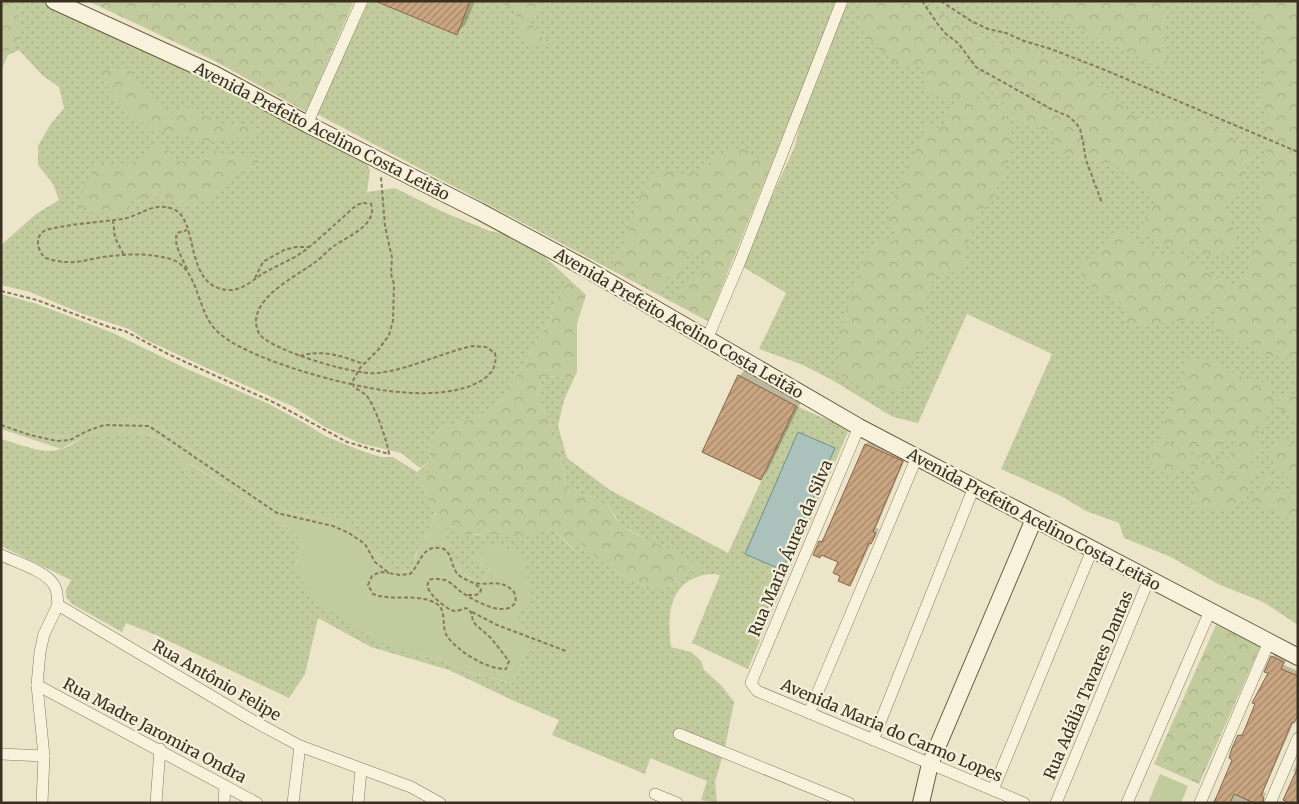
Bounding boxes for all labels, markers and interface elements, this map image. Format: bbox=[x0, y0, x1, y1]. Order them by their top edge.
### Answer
street label: Avenida Prefeito Acelino Costa Leitão bbox=[190, 57, 453, 204]
street label: Avenida Prefeito Acelino Costa Leitão bbox=[550, 243, 807, 403]
street label: Avenida Prefeito Acelino Costa Leitão bbox=[903, 443, 1164, 595]
street label: Rua Maria Áurea da Silva bbox=[744, 456, 836, 639]
street label: Rua Adália Tavares Dantas bbox=[1039, 588, 1137, 782]
street label: Rua Antônio Felipe bbox=[149, 635, 285, 725]
street label: Rua Madre Jaromira Ondra bbox=[60, 673, 250, 787]
street label: Avenida Maria do Carmo Lopes bbox=[777, 674, 1006, 786]

